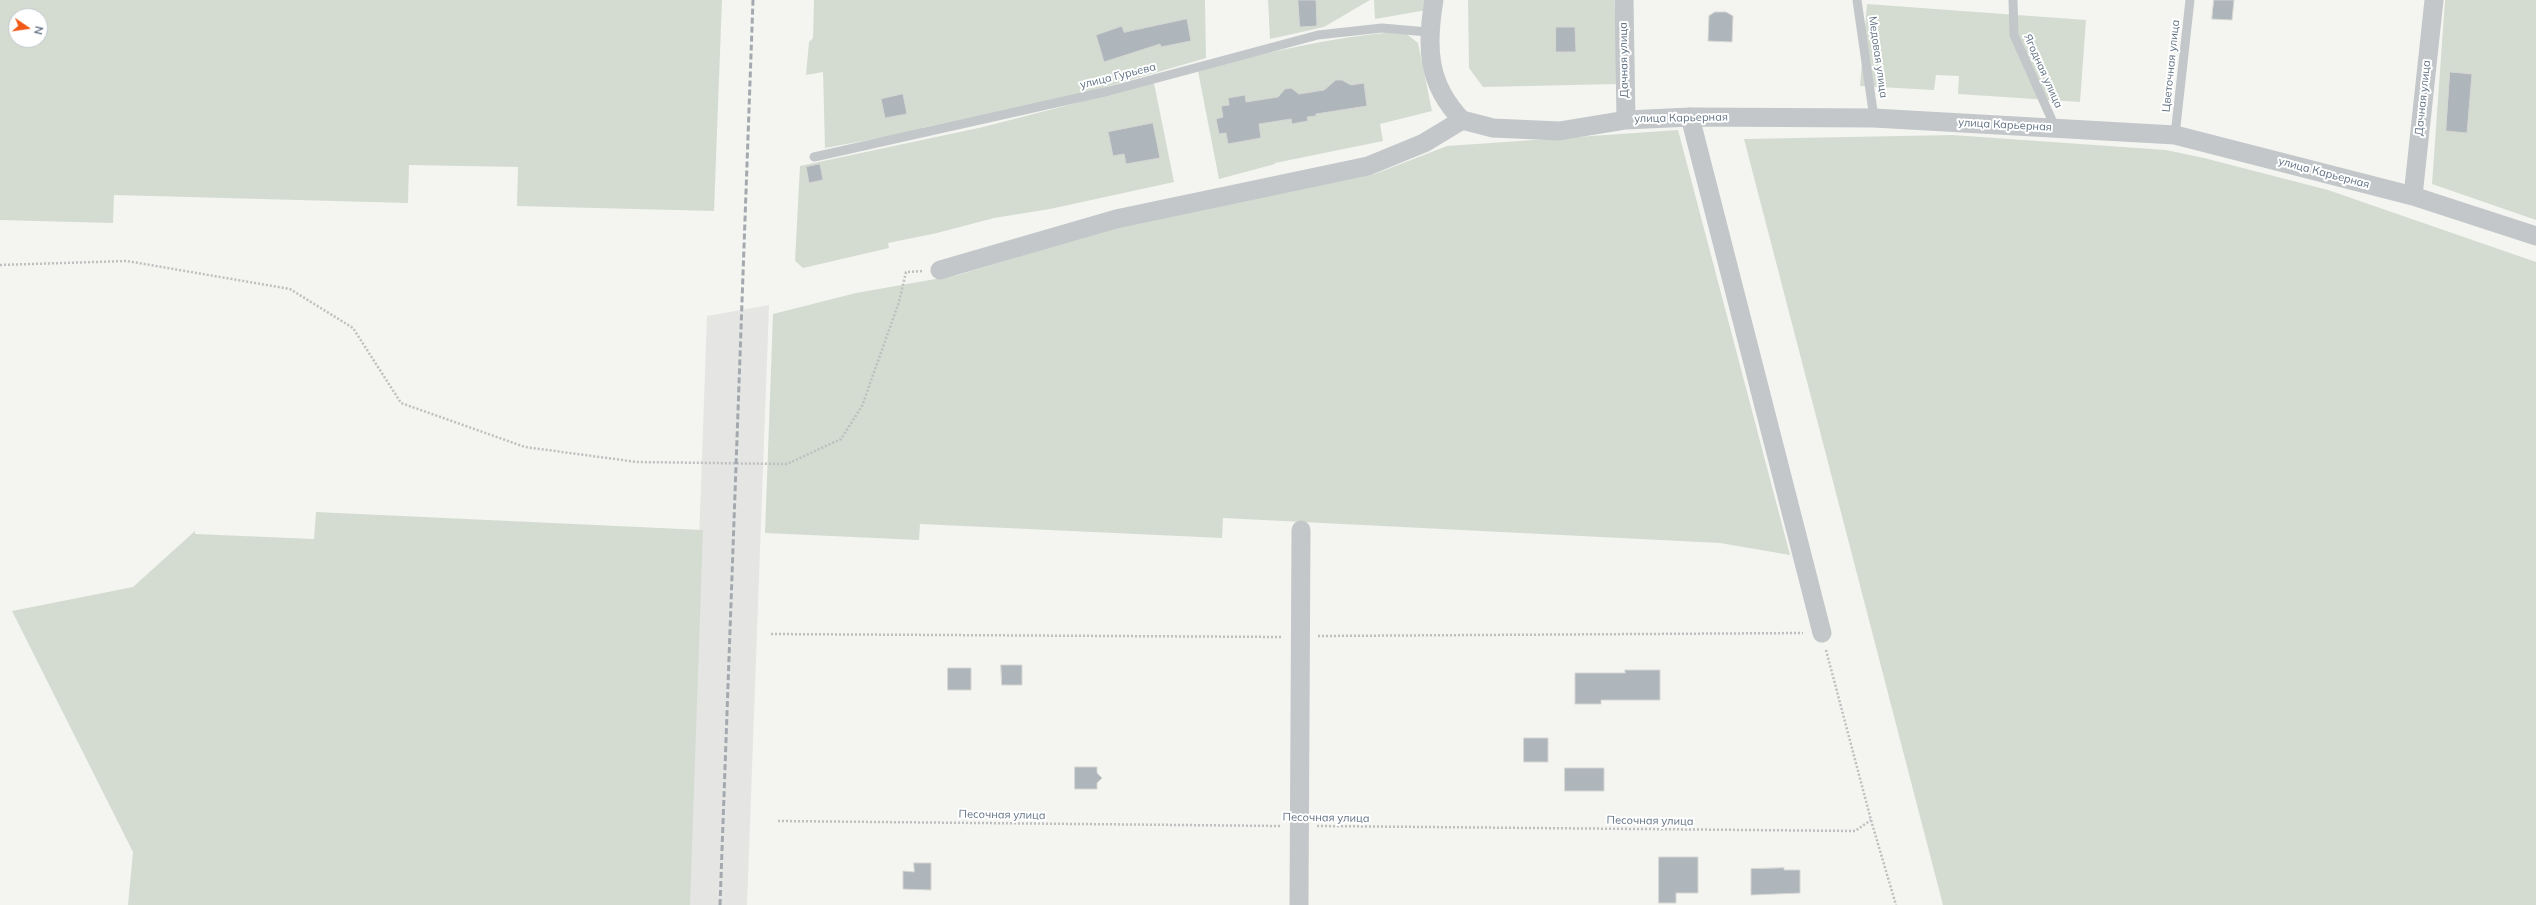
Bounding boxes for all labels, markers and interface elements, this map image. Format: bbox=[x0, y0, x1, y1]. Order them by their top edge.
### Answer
north arrow bbox=[8, 8, 48, 48]
street label: Медовая улица bbox=[1866, 15, 1890, 99]
street label: Цветочная улица bbox=[2160, 19, 2182, 113]
street label: Дачная улица bbox=[1617, 22, 1631, 98]
text: N bbox=[31, 25, 46, 36]
street label: Ягодная улица bbox=[2021, 32, 2065, 110]
street label: улица Гурьева bbox=[1079, 60, 1157, 92]
street label: Дачная улица bbox=[2412, 60, 2434, 136]
street label: улица Карьерная bbox=[1634, 111, 1728, 125]
street label: улица Карьерная bbox=[1958, 116, 2052, 134]
street label: улица Карьерная bbox=[2277, 154, 2371, 192]
street label: Песочная улица bbox=[958, 808, 1046, 822]
street label: Песочная улица bbox=[1282, 811, 1370, 825]
street label: Песочная улица bbox=[1606, 814, 1694, 828]

